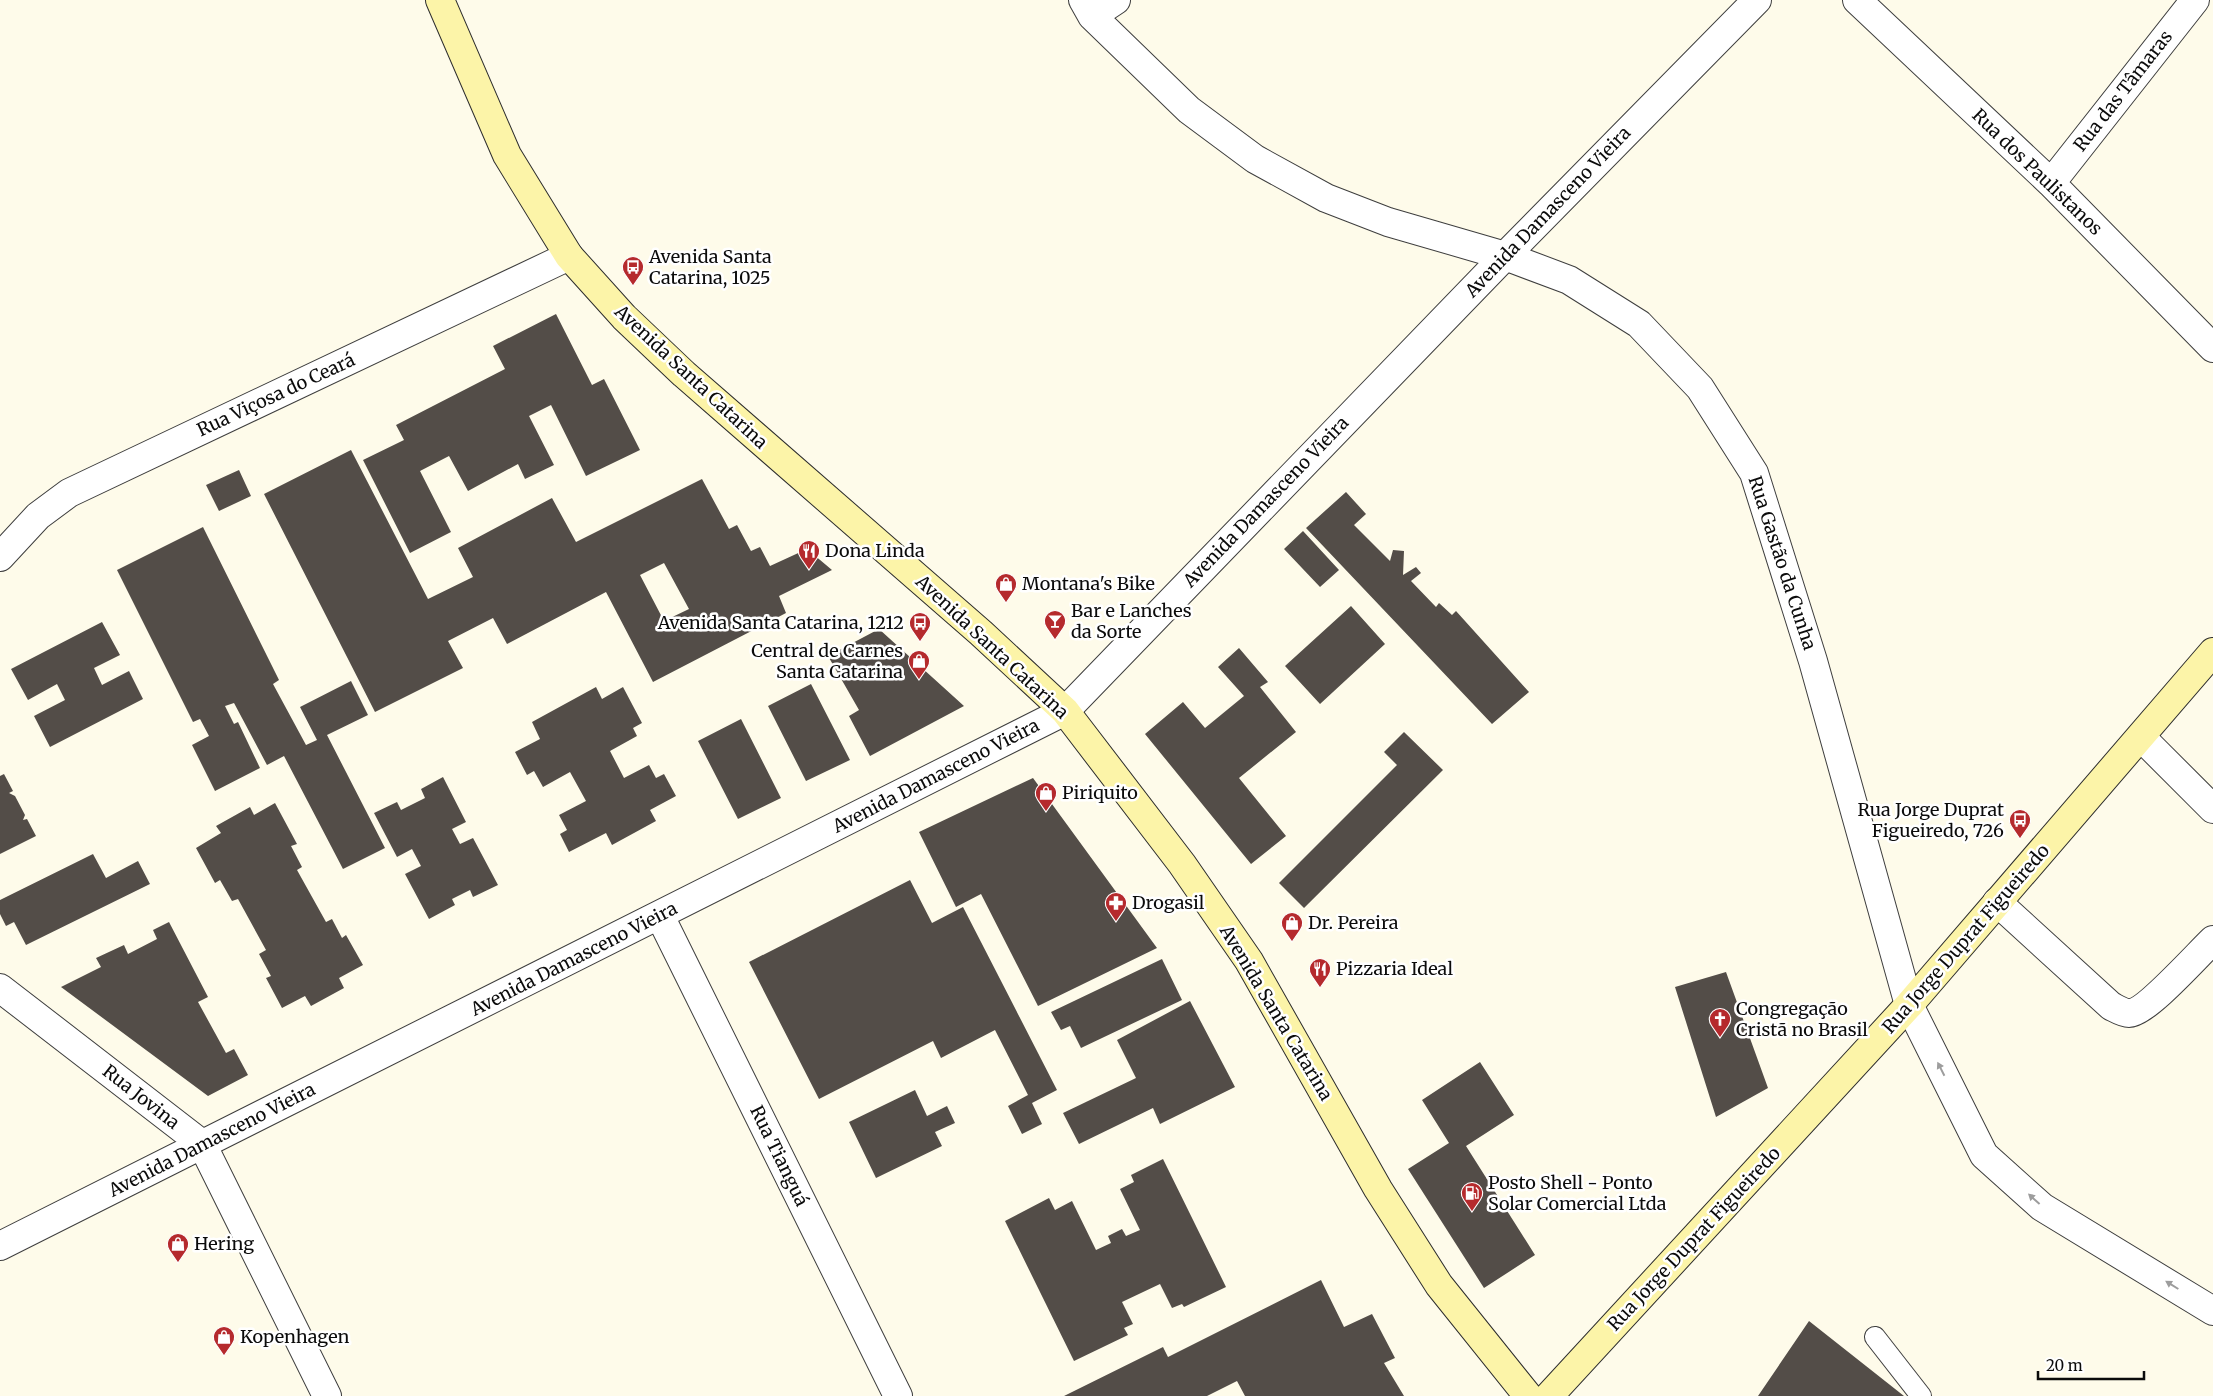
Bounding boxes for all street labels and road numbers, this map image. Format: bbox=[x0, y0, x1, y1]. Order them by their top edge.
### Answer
street label: Rua das Tâmaras bbox=[2068, 25, 2177, 156]
street label: Rua dos Paulistanos bbox=[1967, 104, 2107, 240]
street label: Avenida Damasceno Vieira bbox=[1459, 121, 1636, 303]
street label: Avenida Santa Catarina bbox=[609, 299, 773, 454]
street label: Rua Viçosa do Ceará bbox=[193, 348, 359, 441]
street label: Avenida Damasceno Vieira bbox=[1177, 411, 1354, 593]
street label: Rua Gastão da Cunha bbox=[1743, 473, 1822, 653]
street label: Avenida Santa Catarina bbox=[910, 569, 1074, 724]
street label: Avenida Damasceno Vieira bbox=[828, 713, 1043, 838]
street label: Rua Jorge Duprat Figueiredo bbox=[1877, 839, 2054, 1038]
street label: Avenida Damasceno Vieira bbox=[466, 896, 681, 1021]
street label: Avenida Santa Catarina bbox=[1214, 920, 1338, 1105]
street label: Rua Jovina bbox=[98, 1059, 185, 1134]
street label: Avenida Damasceno Vieira bbox=[104, 1077, 319, 1202]
street label: Rua Tianguá bbox=[745, 1102, 814, 1210]
street label: Rua Jorge Duprat Figueiredo bbox=[1602, 1142, 1785, 1335]

